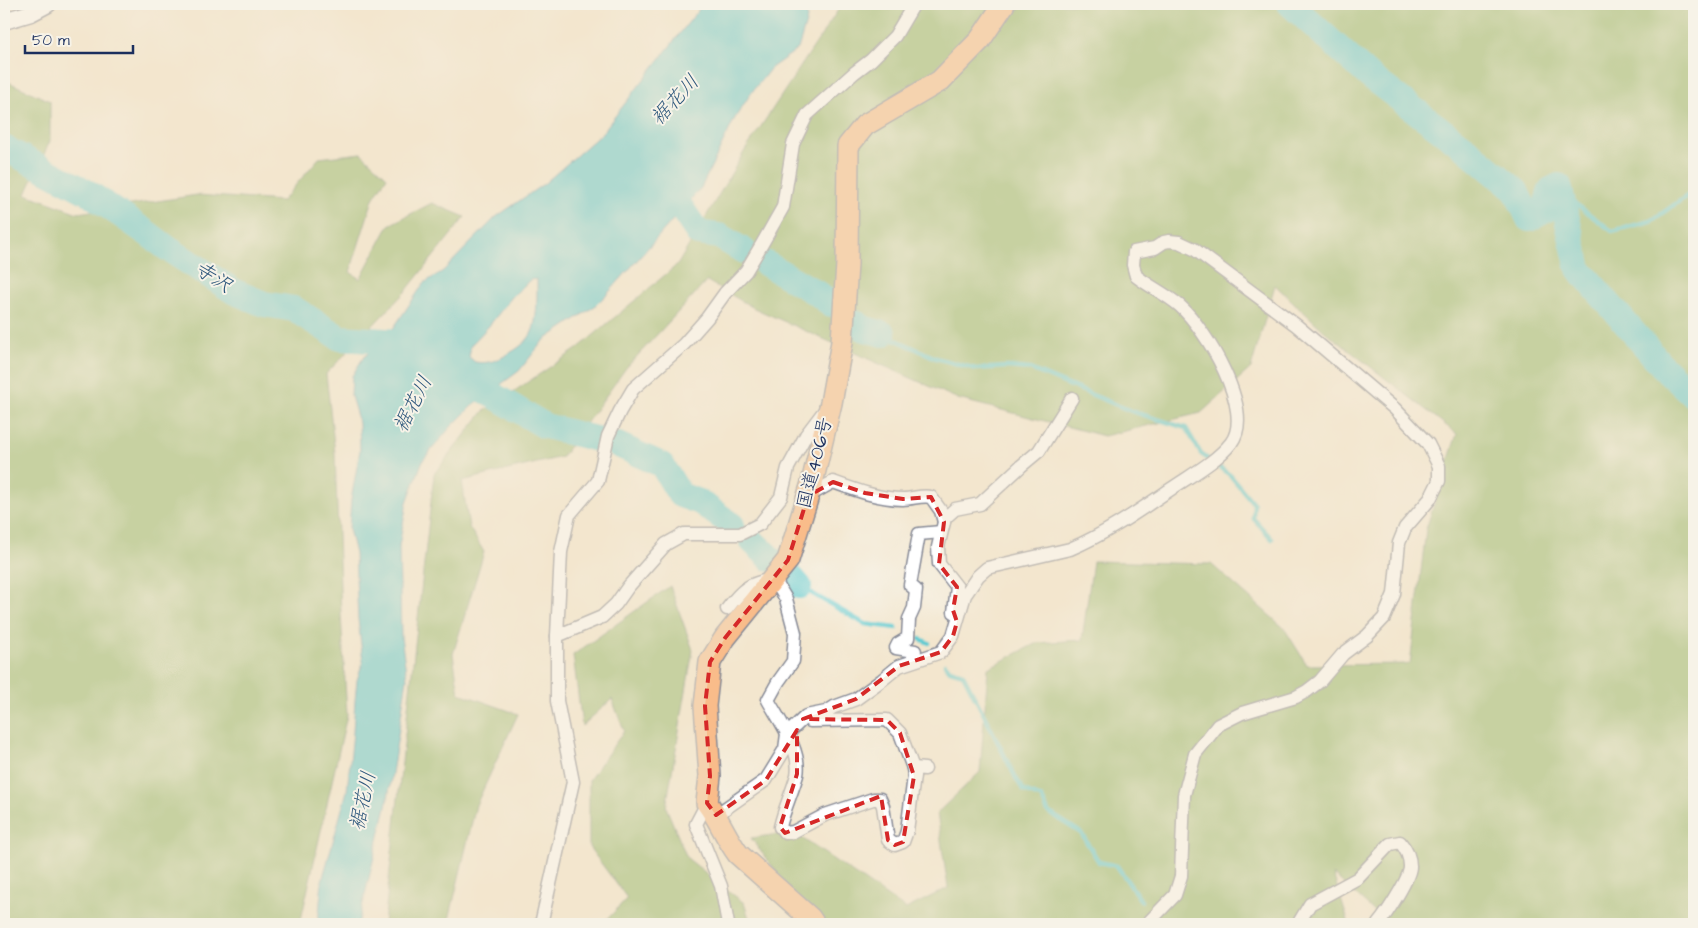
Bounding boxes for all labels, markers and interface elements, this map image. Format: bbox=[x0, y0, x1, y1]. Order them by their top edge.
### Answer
scale bar bbox=[25, 22, 132, 54]
text: 50 m bbox=[32, 30, 70, 51]
water label: 裾花川 bbox=[644, 69, 706, 131]
water label: 寺沢 bbox=[189, 254, 238, 300]
water label: 裾花川 bbox=[387, 371, 439, 437]
street label: 国道406号 bbox=[791, 414, 839, 512]
water label: 裾花川 bbox=[343, 769, 383, 833]

